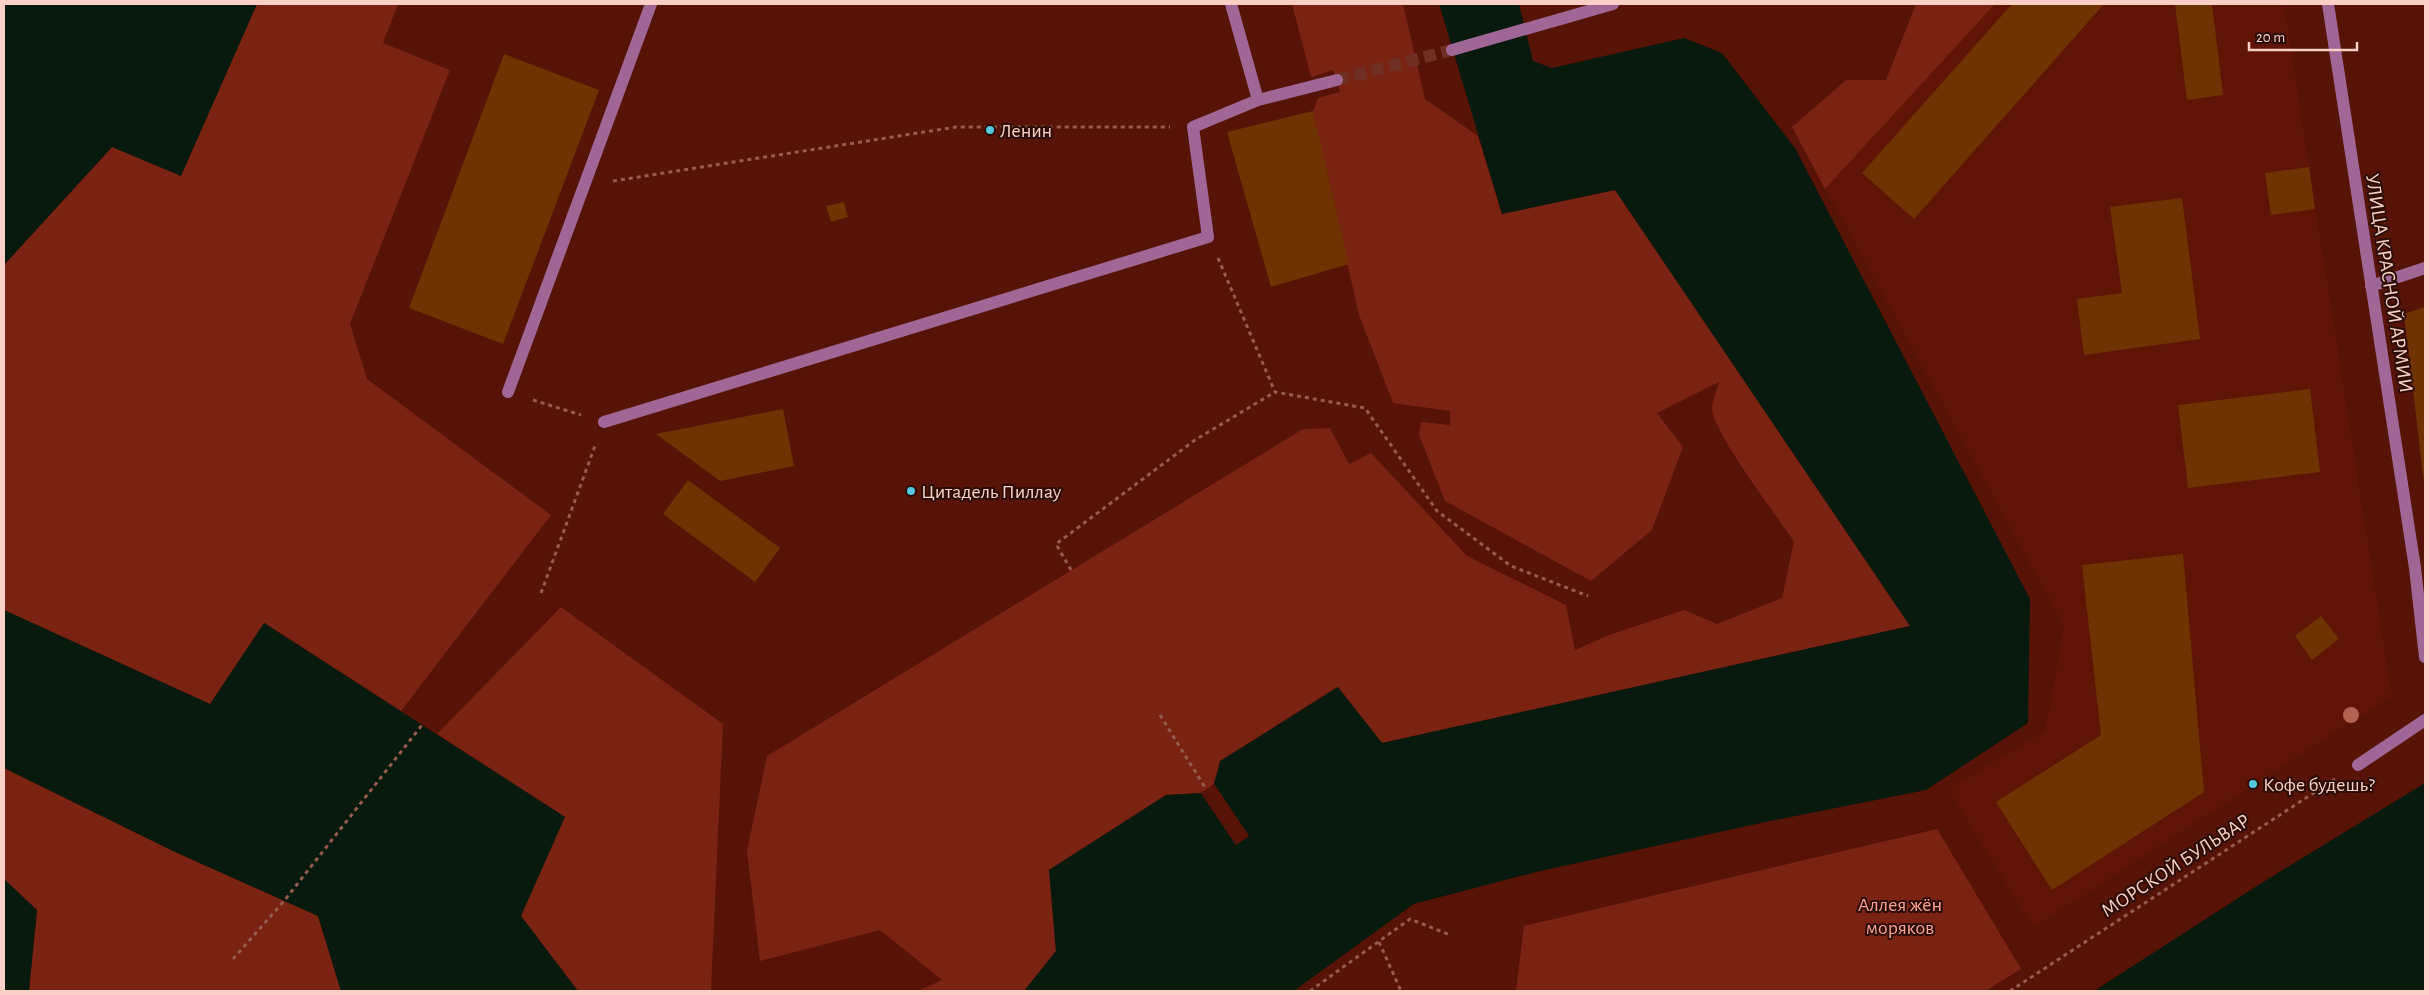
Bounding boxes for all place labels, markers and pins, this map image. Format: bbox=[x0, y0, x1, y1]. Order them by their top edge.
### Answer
place label: Ленин bbox=[1000, 121, 1052, 141]
marker: Ленин bbox=[984, 124, 996, 136]
place label: Цитадель Пиллау bbox=[921, 482, 1062, 502]
marker: Цитадель Пиллау bbox=[905, 485, 917, 497]
place label: Кофе будешь? bbox=[2263, 775, 2375, 795]
marker: Кофе будешь? bbox=[2247, 778, 2259, 790]

